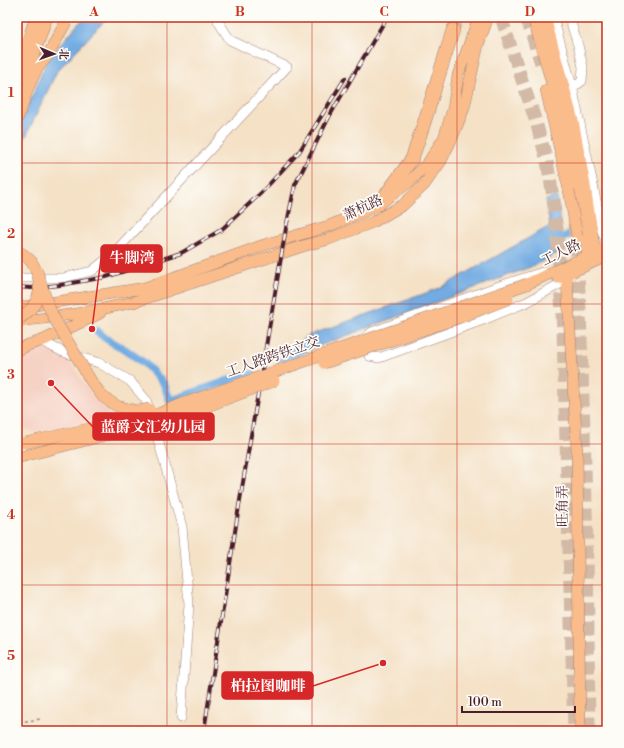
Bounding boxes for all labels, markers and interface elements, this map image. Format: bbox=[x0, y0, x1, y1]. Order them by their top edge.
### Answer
text: A bbox=[88, 4, 99, 20]
text: B bbox=[235, 4, 245, 20]
text: C bbox=[379, 4, 389, 20]
text: D bbox=[525, 4, 535, 20]
north arrow bbox=[34, 34, 74, 74]
text: 北 bbox=[56, 49, 70, 60]
text: 1 bbox=[8, 85, 15, 101]
street label: 萧杭路 bbox=[340, 191, 386, 225]
text: 2 bbox=[7, 226, 15, 242]
street label: 工人路 bbox=[538, 236, 584, 270]
callout: 牛脚湾 bbox=[101, 245, 162, 272]
text: 牛脚湾 bbox=[109, 249, 155, 268]
street label: 工人路跨铁立交 bbox=[224, 333, 322, 381]
text: 3 bbox=[7, 367, 15, 383]
callout: 蓝爵文汇幼儿园 bbox=[93, 413, 214, 440]
text: 蓝爵文汇幼儿园 bbox=[100, 418, 206, 437]
street label: 旺角弄 bbox=[554, 485, 572, 527]
text: 4 bbox=[7, 507, 16, 523]
text: 5 bbox=[7, 648, 15, 664]
callout: 柏拉图咖啡 bbox=[222, 672, 313, 699]
text: 柏拉图咖啡 bbox=[230, 677, 306, 696]
scale bar bbox=[462, 688, 575, 714]
text: 100 m bbox=[468, 695, 502, 710]

